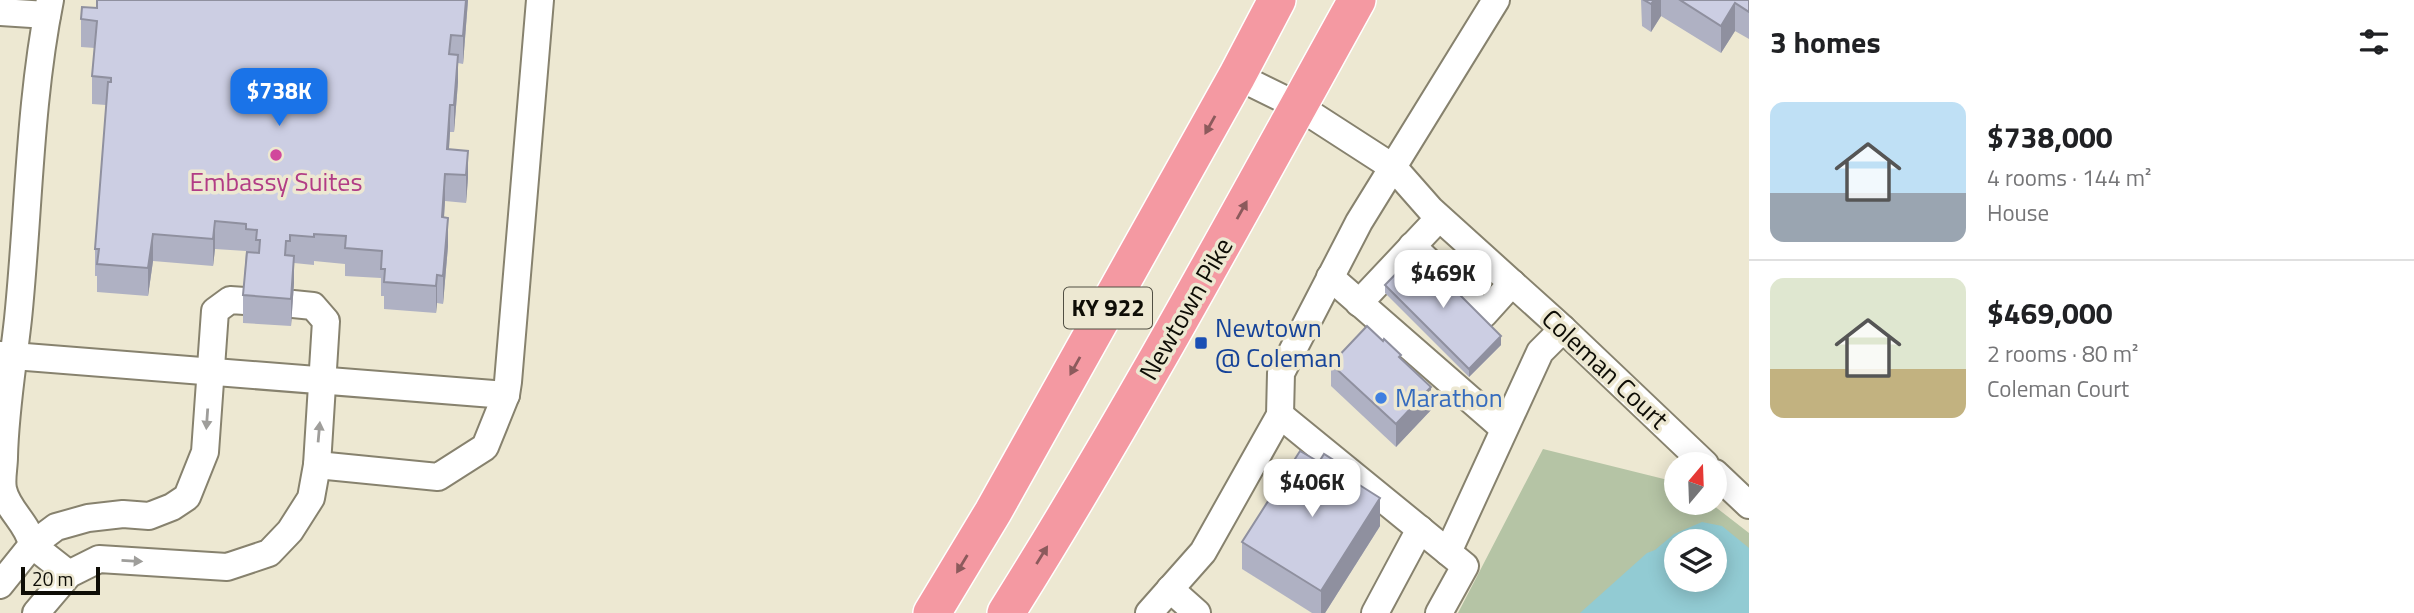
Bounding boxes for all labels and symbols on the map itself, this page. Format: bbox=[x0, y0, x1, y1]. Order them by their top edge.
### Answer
pin: $738K bbox=[230, 68, 328, 128]
one-way arrow bbox=[1204, 115, 1216, 135]
marker: Embassy Suites bbox=[268, 147, 284, 163]
place label: Embassy Suites bbox=[189, 162, 363, 201]
one-way arrow bbox=[1236, 200, 1248, 220]
street label: Newtown Pike bbox=[1129, 230, 1242, 387]
pin: $469K bbox=[1394, 250, 1492, 310]
road number: KY 922 bbox=[1064, 288, 1152, 328]
street label: Coleman Court bbox=[1533, 300, 1677, 438]
place label: Newtown @ Coleman bbox=[1215, 308, 1342, 377]
marker: Newtown @ Coleman bbox=[1193, 335, 1209, 351]
one-way arrow bbox=[1069, 357, 1081, 376]
place label: Marathon bbox=[1395, 378, 1503, 417]
marker: Marathon bbox=[1373, 390, 1389, 406]
one-way arrow bbox=[201, 408, 212, 430]
one-way arrow bbox=[314, 421, 325, 443]
north arrow bbox=[1664, 452, 1727, 514]
pin: $406K bbox=[1263, 460, 1361, 519]
one-way arrow bbox=[1036, 546, 1049, 565]
one-way arrow bbox=[956, 554, 968, 573]
one-way arrow bbox=[121, 556, 143, 567]
scale bar bbox=[21, 564, 100, 596]

